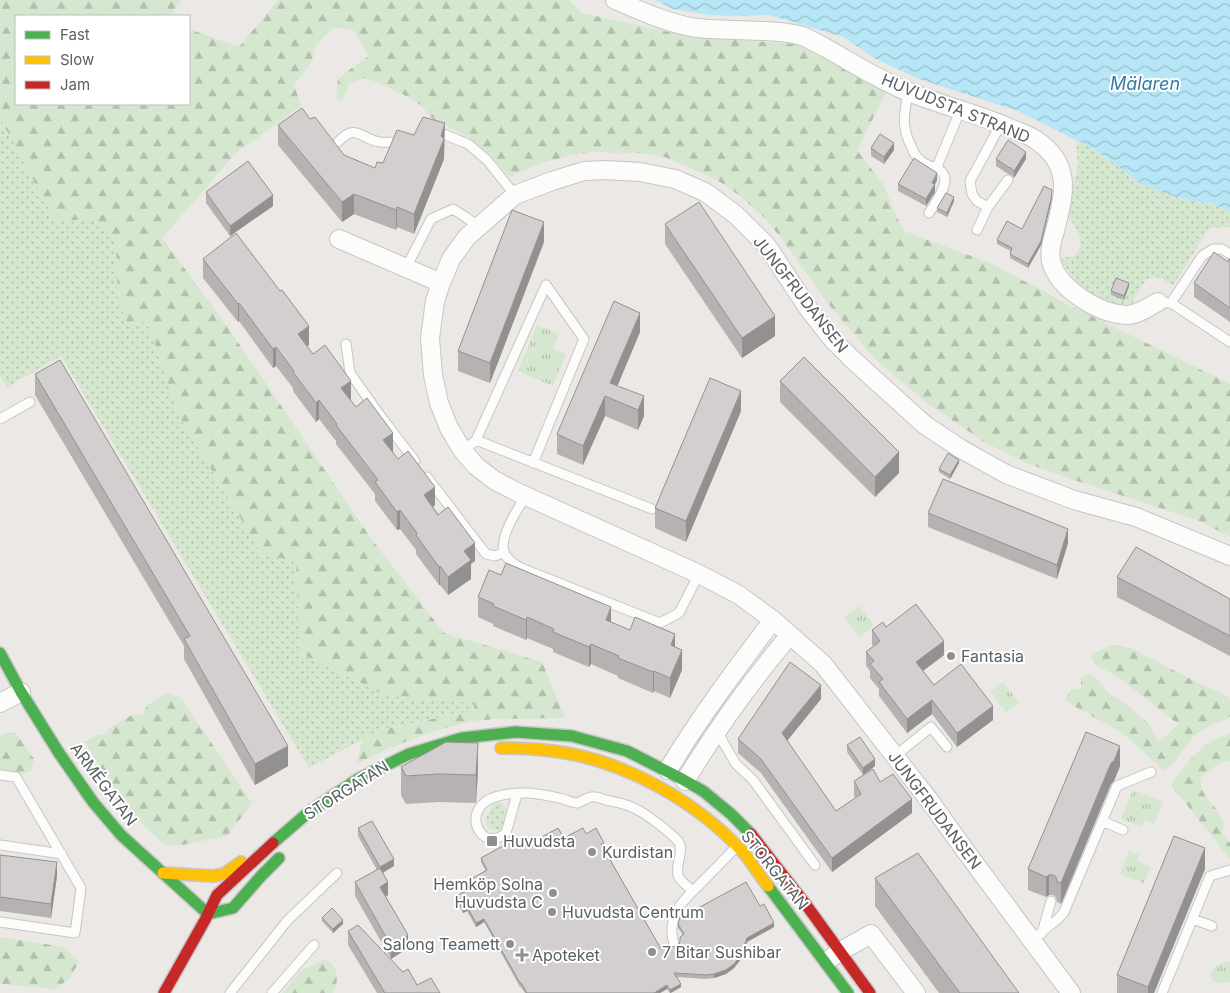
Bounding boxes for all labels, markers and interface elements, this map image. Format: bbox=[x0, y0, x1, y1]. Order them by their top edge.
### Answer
legend bbox=[15, 15, 190, 105]
text: Fast bbox=[60, 25, 90, 44]
text: Slow bbox=[60, 50, 94, 69]
street label: HUVUDSTA STRAND bbox=[879, 69, 1033, 147]
water label: Mälaren bbox=[1110, 73, 1180, 94]
text: Jam bbox=[60, 75, 90, 94]
street label: JUNGFRUDANSEN bbox=[749, 232, 853, 356]
place label: Fantasia bbox=[961, 646, 1024, 666]
marker: Fantasia bbox=[945, 650, 957, 662]
street label: ARMÉGATAN bbox=[66, 739, 142, 829]
street label: JUNGFRUDANSEN bbox=[884, 747, 986, 873]
street label: STORGATAN bbox=[300, 756, 392, 824]
street label: STORGATAN bbox=[737, 826, 813, 914]
place label: Huvudsta bbox=[503, 831, 575, 851]
marker: Huvudsta bbox=[485, 834, 499, 848]
place label: Kurdistan bbox=[602, 842, 673, 862]
marker: Kurdistan bbox=[586, 846, 598, 858]
place label: Hemköp Solna Huvudsta C bbox=[433, 874, 543, 912]
marker: Hemköp Solna Huvudsta C bbox=[547, 887, 559, 899]
place label: Huvudsta Centrum bbox=[562, 902, 704, 922]
marker: Huvudsta Centrum bbox=[546, 906, 558, 918]
place label: Salong Teamett bbox=[383, 934, 500, 954]
marker: Salong Teamett bbox=[504, 938, 516, 950]
place label: 7 Bitar Sushibar bbox=[662, 942, 781, 962]
place label: Apoteket bbox=[532, 945, 600, 965]
marker: 7 Bitar Sushibar bbox=[646, 946, 658, 958]
marker: Apoteket bbox=[516, 949, 528, 961]

